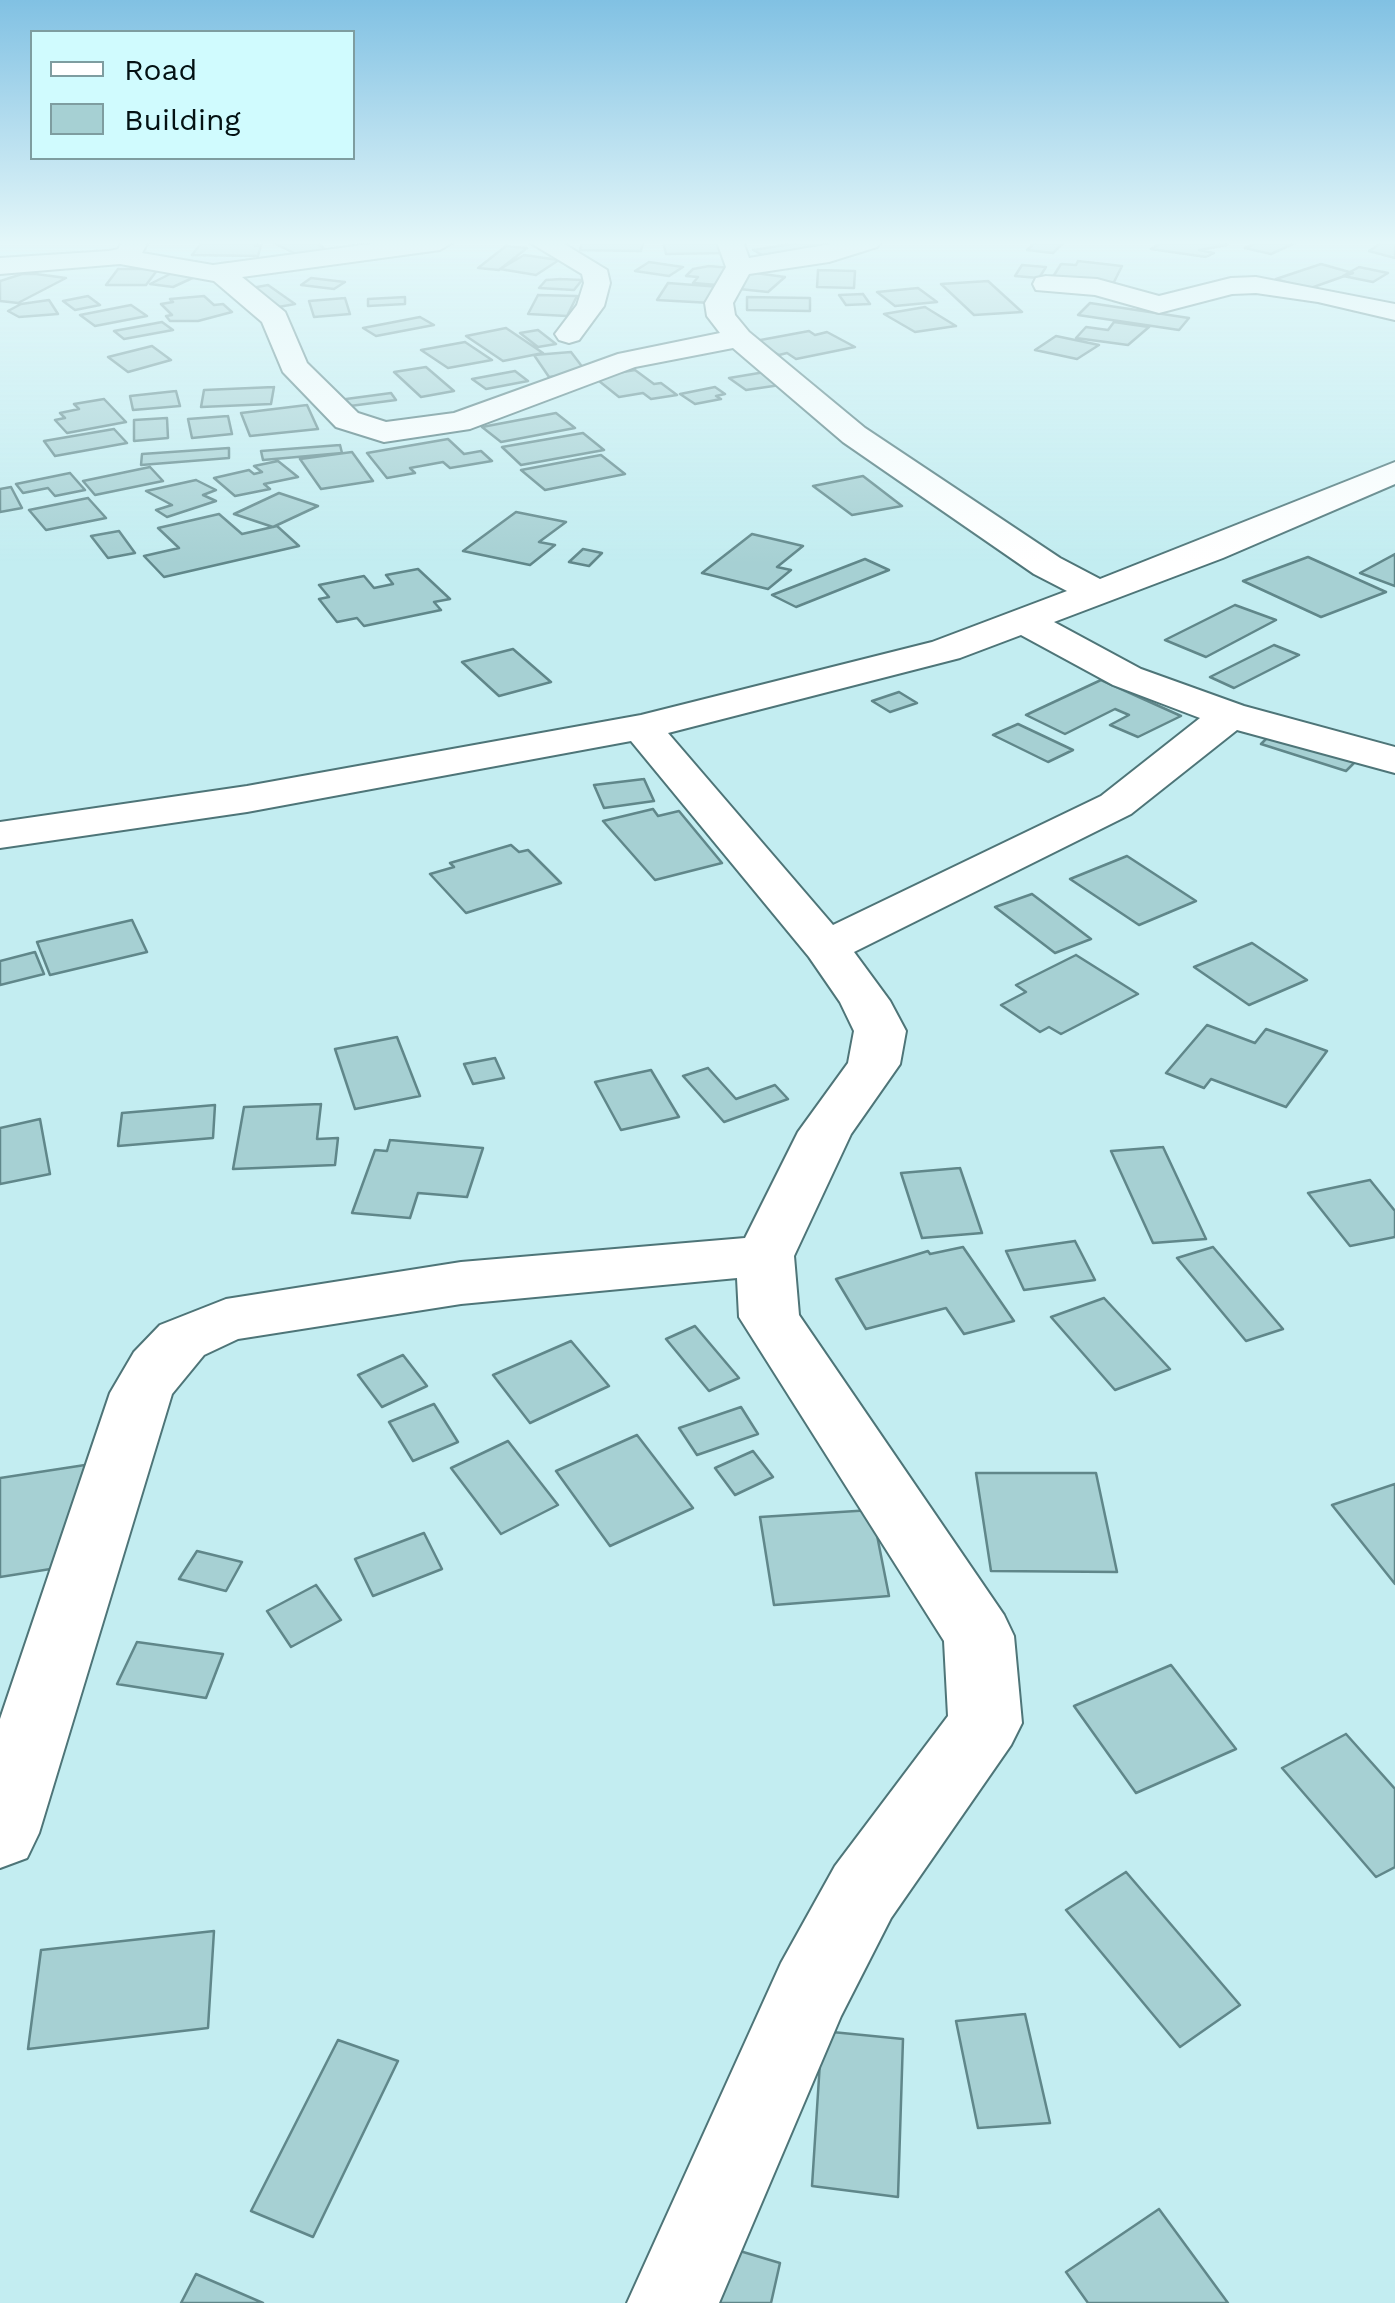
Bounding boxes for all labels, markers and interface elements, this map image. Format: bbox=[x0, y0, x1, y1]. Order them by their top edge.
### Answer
legend bbox=[30, 30, 355, 160]
text: Road bbox=[124, 52, 197, 87]
text: Building bbox=[124, 102, 241, 137]

